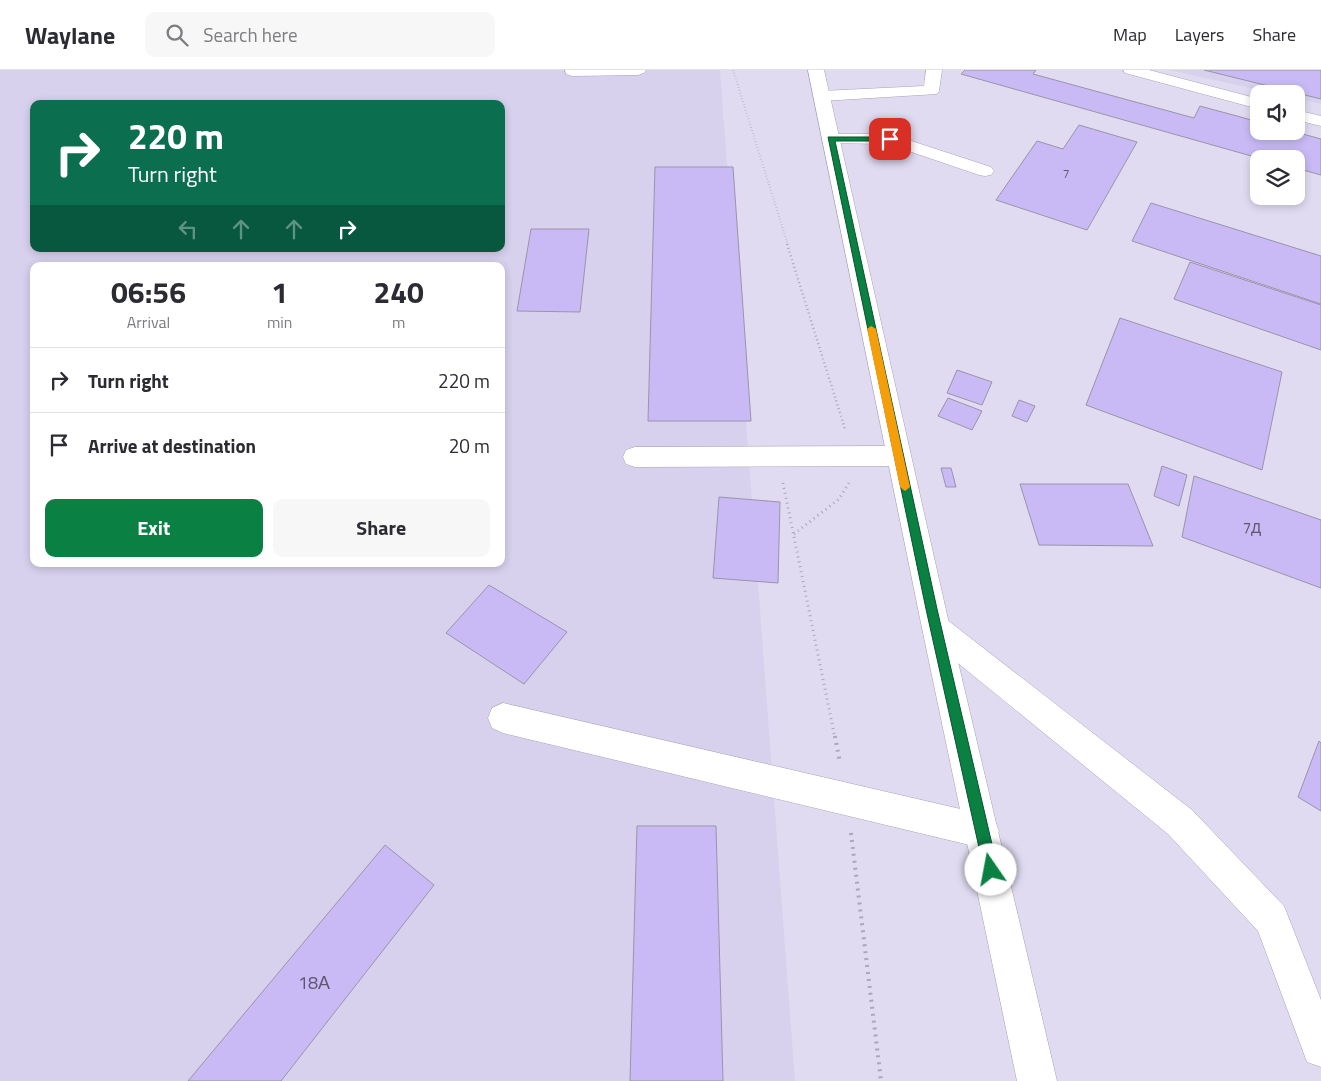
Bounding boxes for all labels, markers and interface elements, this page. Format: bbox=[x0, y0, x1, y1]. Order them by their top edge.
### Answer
search box bbox=[145, 12, 495, 57]
text: Waylane bbox=[25, 17, 115, 53]
text: Search here bbox=[203, 20, 298, 49]
icon: search bbox=[163, 21, 191, 49]
text: Map bbox=[1113, 21, 1147, 48]
text: Layers bbox=[1175, 21, 1224, 48]
text: Share bbox=[1252, 21, 1296, 48]
map controls bbox=[1250, 85, 1305, 205]
button: sound bbox=[1250, 85, 1305, 140]
text: 220 m bbox=[128, 109, 224, 163]
pin bbox=[869, 118, 911, 160]
icon: right bbox=[45, 120, 110, 185]
icon: arrive bbox=[876, 125, 904, 153]
button: layers bbox=[1250, 150, 1305, 205]
text: Turn right bbox=[128, 157, 217, 191]
house number: 7 bbox=[1063, 164, 1069, 183]
icon: left bbox=[174, 215, 202, 243]
icon: ahead bbox=[227, 215, 255, 243]
icon: ahead bbox=[280, 215, 308, 243]
icon: right bbox=[333, 215, 361, 243]
text: 06:56 bbox=[111, 269, 186, 315]
text: 1 bbox=[271, 269, 288, 315]
text: 240 bbox=[374, 269, 424, 315]
text: Arrival bbox=[127, 310, 170, 334]
text: min bbox=[267, 310, 292, 334]
text: m bbox=[392, 310, 405, 334]
icon: right bbox=[45, 366, 73, 394]
text: Turn right bbox=[88, 366, 169, 395]
text: 220 m bbox=[438, 366, 490, 395]
icon: arrive bbox=[45, 431, 73, 459]
text: Arrive at destination bbox=[88, 431, 256, 460]
text: 20 m bbox=[449, 431, 490, 460]
button: Exit bbox=[45, 499, 263, 557]
button: Share bbox=[273, 499, 490, 557]
house number: 7Д bbox=[1243, 516, 1261, 539]
position arrow bbox=[964, 843, 1016, 895]
house number: 18А bbox=[298, 969, 330, 996]

